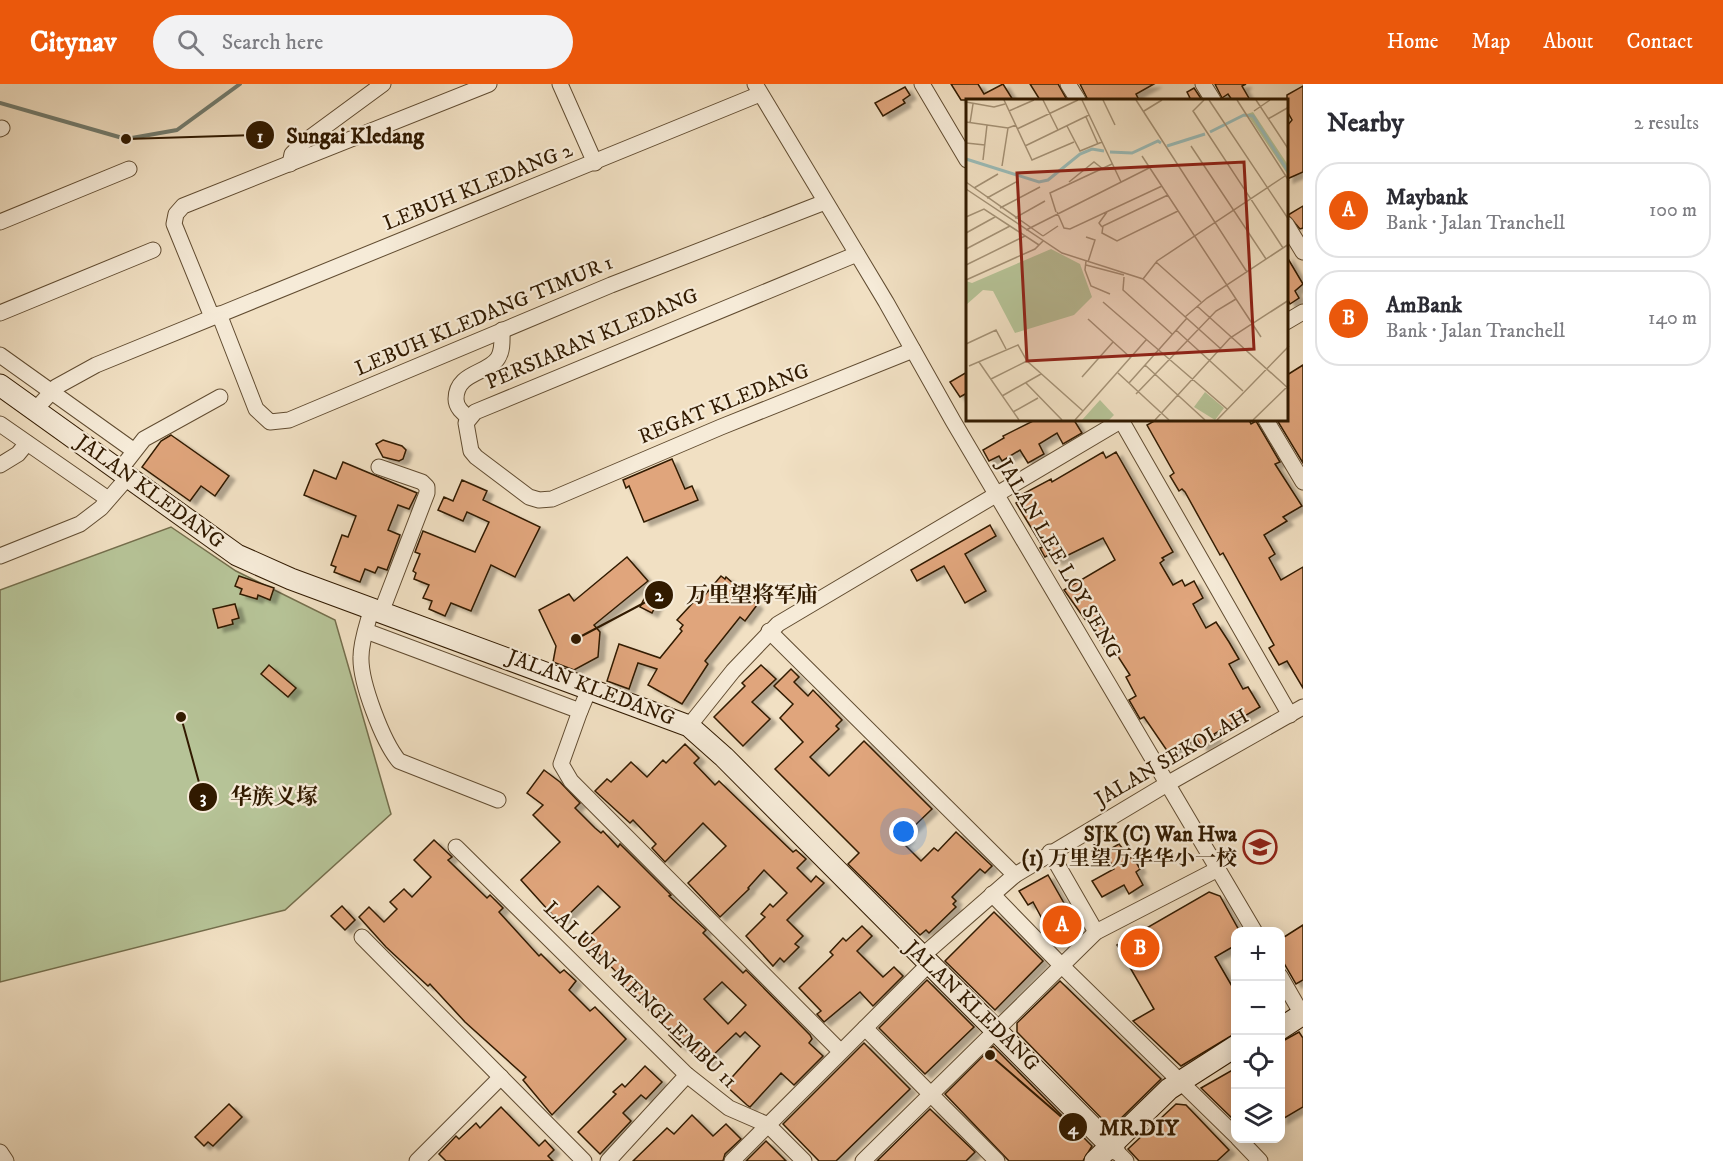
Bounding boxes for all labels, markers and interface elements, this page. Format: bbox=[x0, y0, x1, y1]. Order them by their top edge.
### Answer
search box bbox=[153, 15, 573, 69]
text: Citynav bbox=[30, 25, 117, 60]
icon: search bbox=[174, 26, 207, 59]
text: Search here bbox=[222, 29, 323, 56]
text: Home bbox=[1387, 29, 1439, 55]
text: Map bbox=[1472, 29, 1510, 55]
text: About bbox=[1543, 29, 1594, 55]
text: Contact bbox=[1627, 29, 1693, 55]
inset map bbox=[966, 99, 1288, 422]
text: Nearby bbox=[1327, 107, 1404, 140]
text: 2 results bbox=[1634, 111, 1699, 136]
callout: Sungai Kledang bbox=[245, 115, 436, 155]
text: Sungai Kledang bbox=[286, 123, 425, 150]
text: 1 bbox=[257, 126, 264, 148]
street label: LEBUH KLEDANG 2 bbox=[380, 137, 577, 237]
text: Maybank bbox=[1386, 184, 1468, 211]
text: A bbox=[1342, 198, 1355, 223]
text: 100 m bbox=[1649, 198, 1697, 223]
text: Bank · Jalan Tranchell bbox=[1386, 211, 1565, 236]
street label: LEBUH KLEDANG TIMUR 1 bbox=[351, 250, 617, 382]
street label: PERSIARAN KLEDANG bbox=[482, 282, 702, 396]
text: AmBank bbox=[1386, 292, 1462, 319]
text: B bbox=[1342, 306, 1355, 331]
text: 140 m bbox=[1648, 306, 1697, 331]
text: Bank · Jalan Tranchell bbox=[1386, 319, 1565, 344]
street label: REGAT KLEDANG bbox=[635, 358, 814, 450]
street label: JALAN KLEDANG bbox=[69, 428, 230, 555]
street label: JALAN LEE LOY SENG bbox=[990, 453, 1127, 664]
callout: 万里望将军庙 bbox=[644, 575, 830, 615]
text: 万里望将军庙 bbox=[686, 582, 818, 609]
text: 2 bbox=[655, 585, 665, 607]
street label: JALAN KLEDANG bbox=[502, 643, 679, 732]
street label: JALAN SEKOLAH bbox=[1089, 703, 1254, 814]
callout: 华族义塚 bbox=[188, 777, 330, 817]
text: 华族义塚 bbox=[230, 784, 318, 811]
text: 3 bbox=[200, 787, 207, 809]
your location bbox=[889, 817, 918, 846]
place label: SJK (C) Wan Hwa (1) 万里望万华华小一校 bbox=[1022, 822, 1238, 872]
school or university icon: SJK (C) Wan Hwa (1) 万里望万华华小一校 bbox=[1242, 829, 1278, 865]
street label: LALUAN MENGLEMBU 11 bbox=[538, 896, 742, 1094]
pin: A bbox=[1042, 902, 1082, 948]
pin: B bbox=[1120, 926, 1160, 970]
map controls bbox=[1231, 927, 1285, 1143]
button: + bbox=[1231, 927, 1285, 981]
street label: JALAN KLEDANG bbox=[898, 934, 1045, 1077]
button: − bbox=[1231, 981, 1285, 1035]
button: locate bbox=[1231, 1035, 1285, 1089]
button: layers bbox=[1231, 1089, 1285, 1143]
callout: MR.DIY bbox=[1058, 1107, 1191, 1147]
text: MR.DIY bbox=[1099, 1115, 1180, 1142]
text: 4 bbox=[1067, 1118, 1079, 1140]

